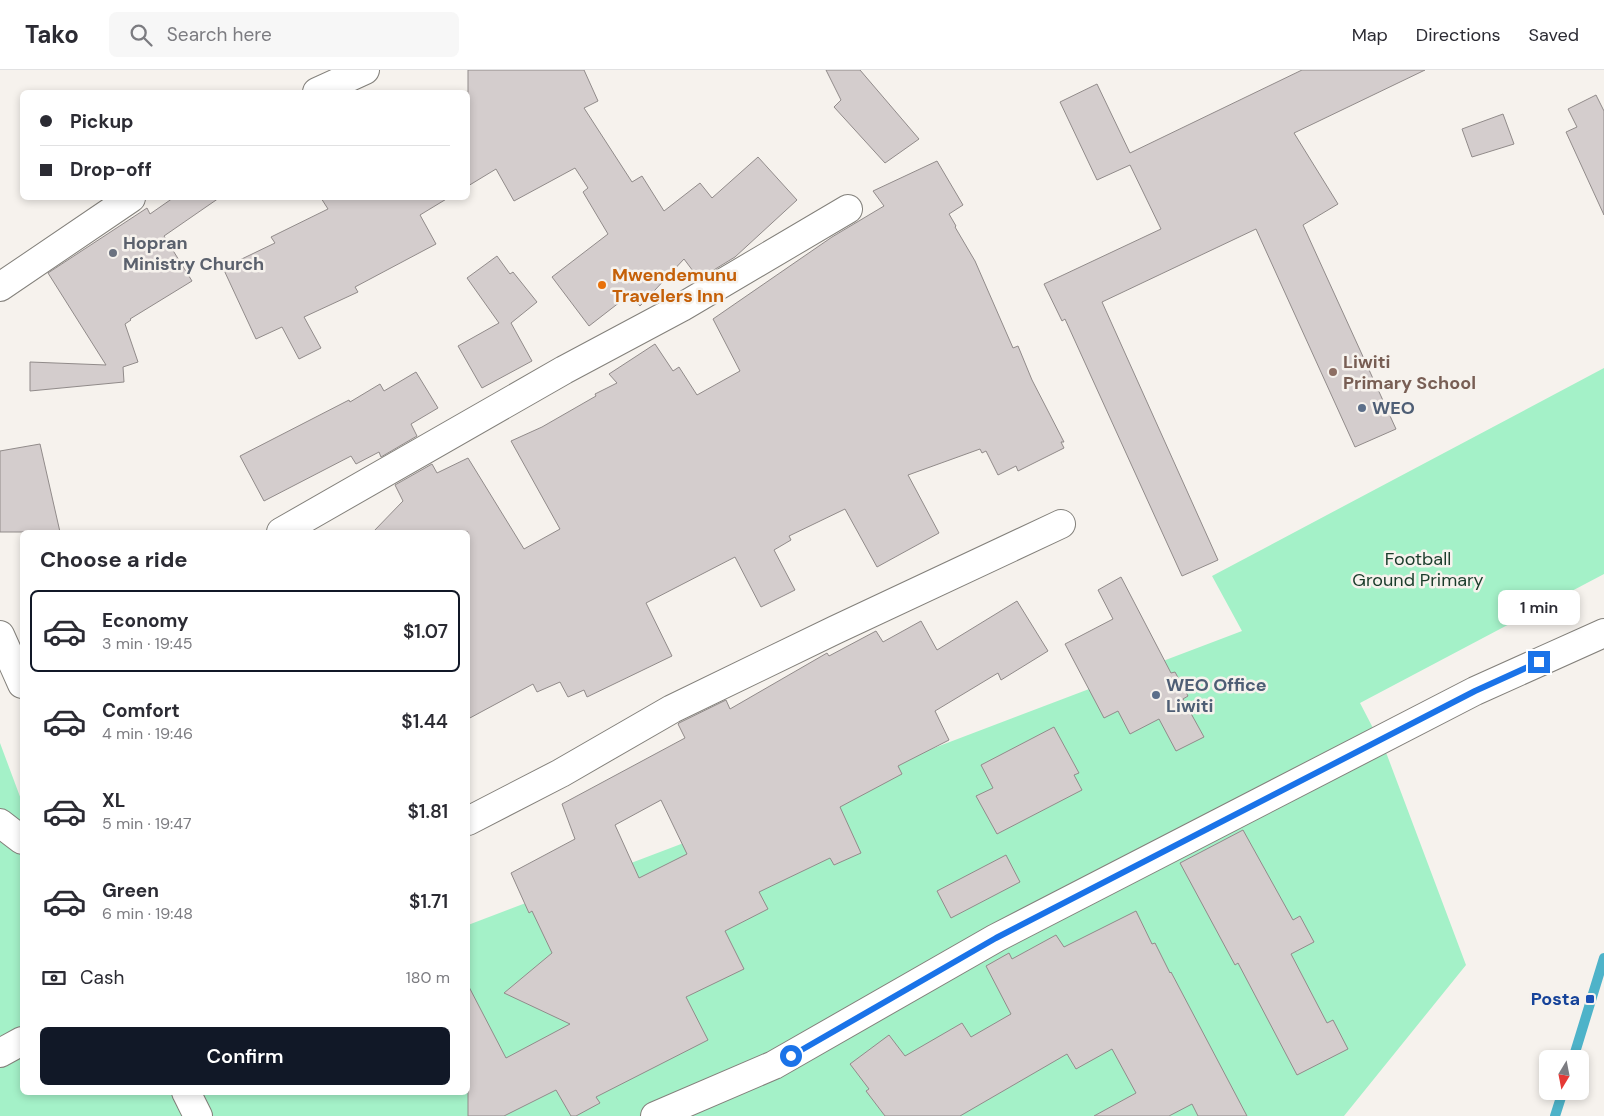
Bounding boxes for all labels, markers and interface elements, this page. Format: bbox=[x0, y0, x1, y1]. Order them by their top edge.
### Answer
search box bbox=[109, 12, 459, 57]
text: Tako bbox=[25, 19, 79, 50]
icon: search bbox=[127, 21, 155, 49]
text: Search here bbox=[167, 22, 272, 47]
text: Map bbox=[1352, 23, 1388, 47]
text: Directions bbox=[1416, 23, 1501, 47]
text: Saved bbox=[1529, 23, 1579, 47]
text: Pickup bbox=[70, 109, 134, 134]
text: Drop-off bbox=[70, 157, 152, 182]
place label: Hopran Ministry Church bbox=[123, 231, 264, 276]
marker: Hopran Ministry Church bbox=[107, 247, 119, 259]
place label: Mwendemunu Travelers Inn bbox=[612, 263, 737, 308]
marker: Mwendemunu Travelers Inn bbox=[596, 279, 608, 291]
place label: Liwiti Primary School bbox=[1343, 350, 1476, 395]
marker: Liwiti Primary School bbox=[1327, 366, 1339, 378]
place label: WEO bbox=[1372, 396, 1415, 420]
marker: WEO bbox=[1356, 402, 1368, 414]
text: Choose a ride bbox=[40, 545, 188, 574]
park label: Football Ground Primary bbox=[1352, 547, 1484, 592]
callout: 1 min bbox=[1498, 590, 1580, 624]
text: 1 min bbox=[1520, 597, 1558, 618]
text: Economy bbox=[102, 608, 189, 633]
icon: car bbox=[42, 609, 87, 654]
text: $1.07 bbox=[403, 619, 448, 644]
text: 3 min · 19:45 bbox=[102, 633, 192, 654]
route end bbox=[1528, 651, 1550, 673]
place label: WEO Office Liwiti bbox=[1166, 673, 1267, 718]
marker: WEO Office Liwiti bbox=[1150, 689, 1162, 701]
text: Comfort bbox=[102, 698, 180, 723]
icon: car bbox=[42, 699, 87, 744]
text: $1.44 bbox=[401, 709, 448, 734]
text: 4 min · 19:46 bbox=[102, 723, 193, 744]
text: XL bbox=[102, 788, 125, 813]
icon: car bbox=[42, 789, 87, 834]
text: $1.81 bbox=[407, 799, 448, 824]
text: 5 min · 19:47 bbox=[102, 813, 192, 834]
text: Green bbox=[102, 878, 159, 903]
icon: car bbox=[42, 879, 87, 924]
text: $1.71 bbox=[409, 889, 448, 914]
text: 6 min · 19:48 bbox=[102, 903, 193, 924]
icon: cash bbox=[40, 964, 68, 992]
text: Cash bbox=[80, 965, 124, 990]
text: 180 m bbox=[406, 967, 450, 988]
place label: Posta bbox=[1531, 987, 1580, 1011]
marker: Posta bbox=[1584, 993, 1596, 1005]
button: Confirm bbox=[40, 1027, 450, 1085]
route start bbox=[780, 1045, 802, 1067]
north arrow bbox=[1539, 1050, 1589, 1100]
map controls bbox=[1539, 1050, 1589, 1100]

